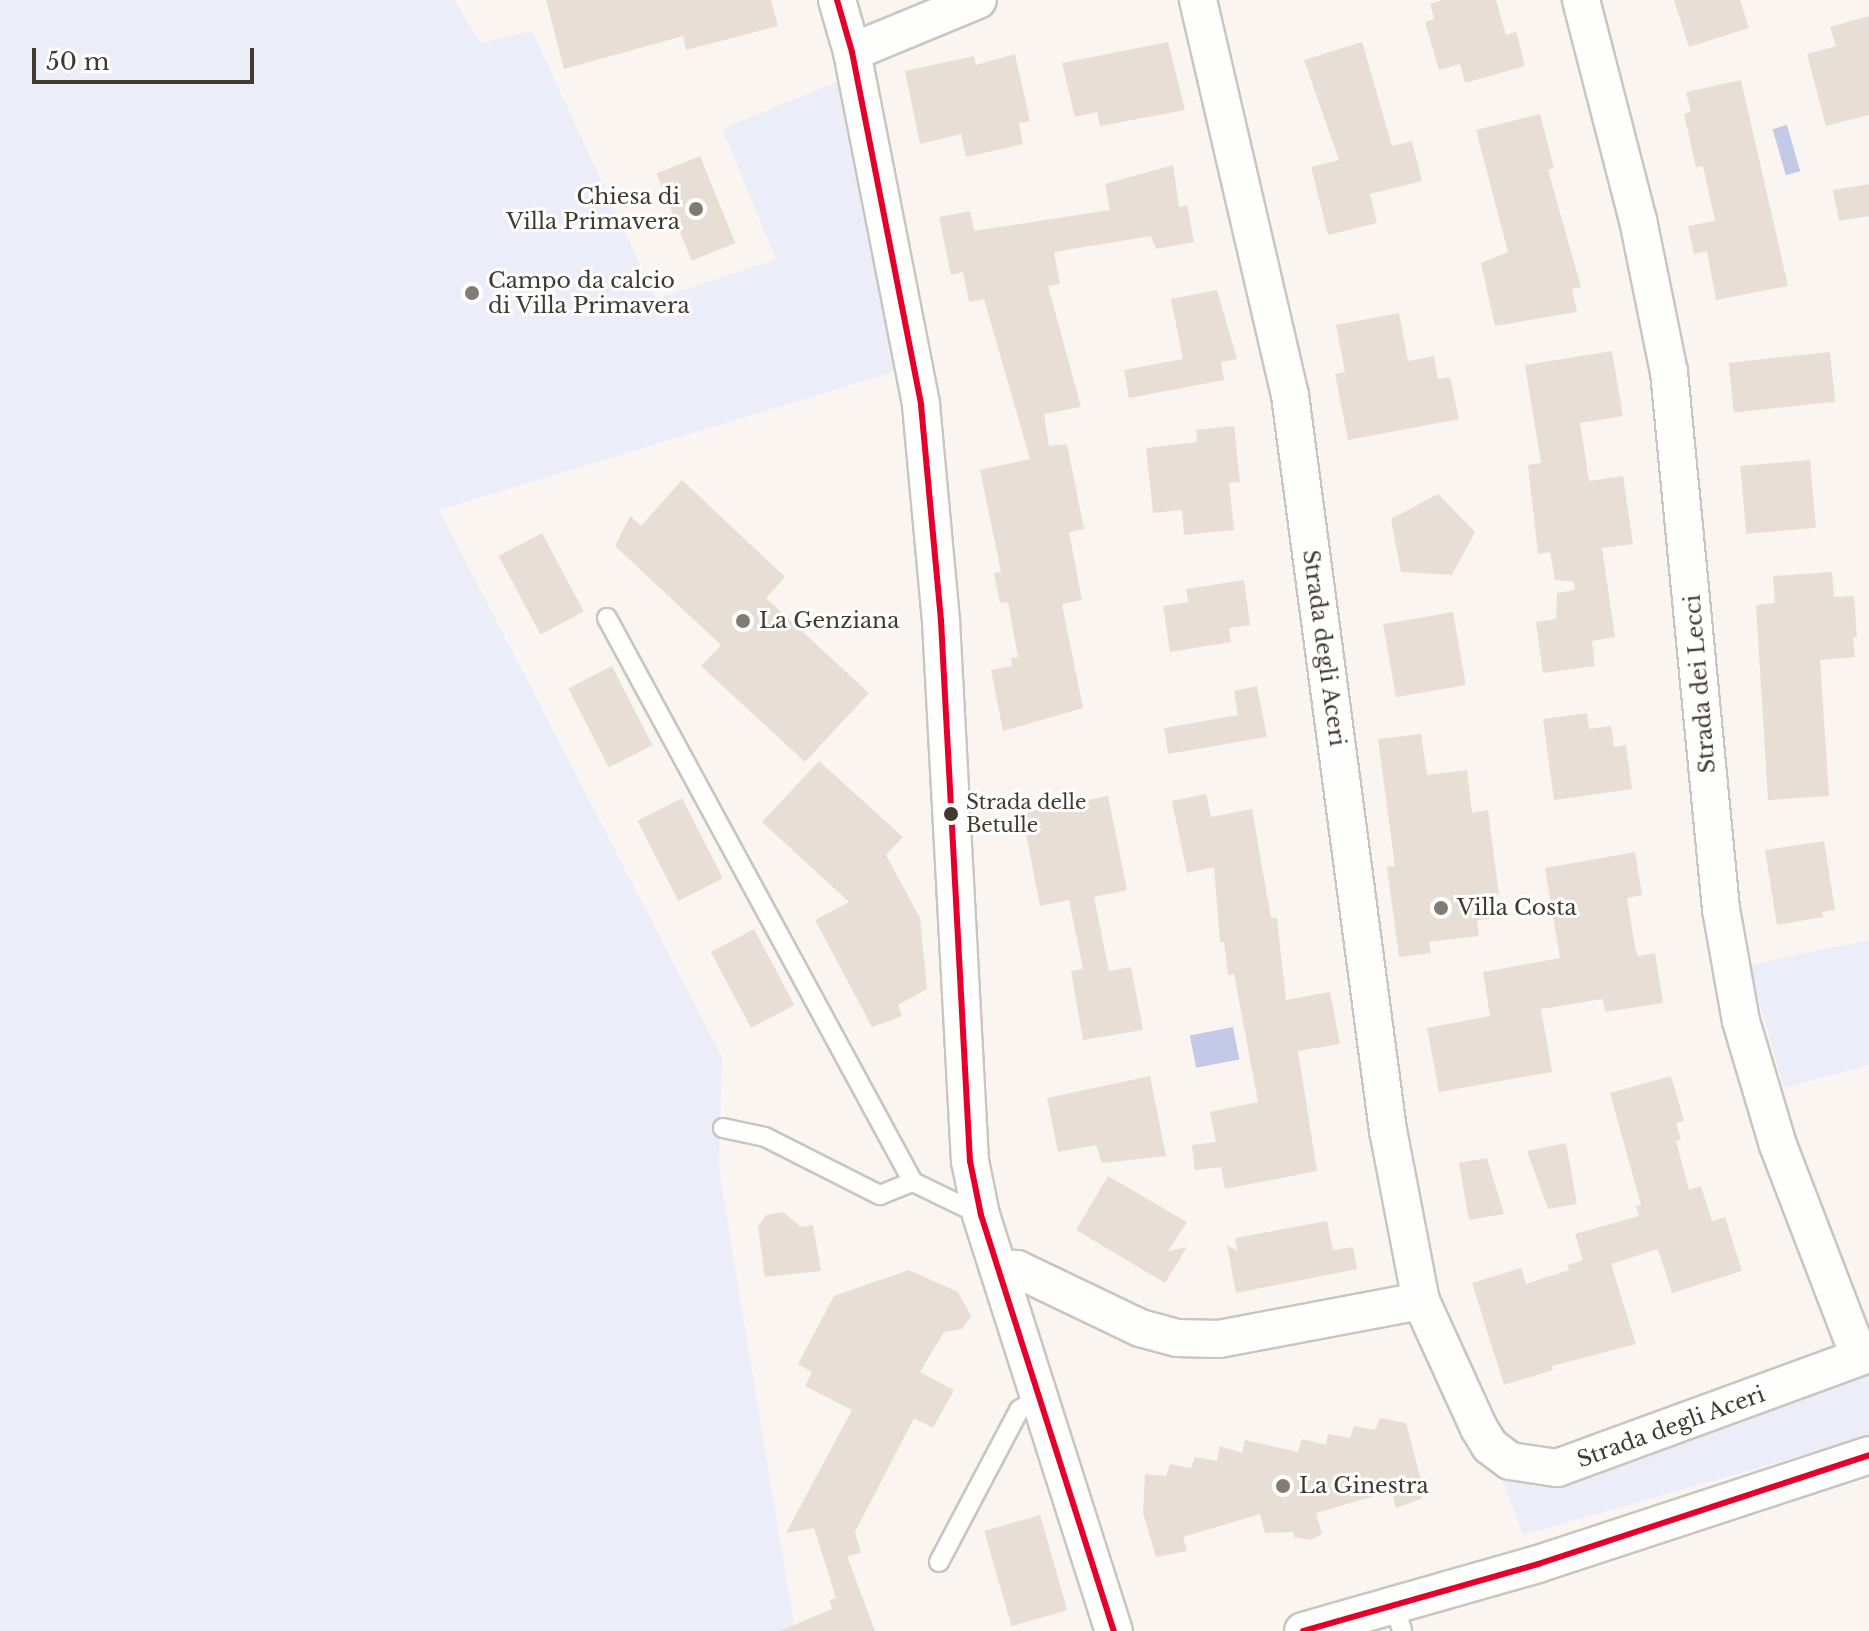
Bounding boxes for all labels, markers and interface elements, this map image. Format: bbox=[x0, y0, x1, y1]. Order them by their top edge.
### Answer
scale bar bbox=[36, 32, 258, 82]
text: 50 m bbox=[46, 47, 109, 76]
place label: Chiesa di Villa Primavera bbox=[506, 183, 680, 234]
marker: Chiesa di Villa Primavera bbox=[687, 200, 705, 218]
place label: Campo da calcio di Villa Primavera bbox=[488, 267, 691, 318]
marker: Campo da calcio di Villa Primavera bbox=[463, 284, 481, 302]
street label: Strada degli Aceri bbox=[1297, 548, 1351, 748]
street label: Strada dei Lecci bbox=[1679, 593, 1721, 775]
place label: La Genziana bbox=[759, 608, 900, 634]
marker: La Genziana bbox=[734, 612, 752, 630]
place label: Strada delle Betulle bbox=[966, 790, 1087, 837]
marker: Strada delle Betulle bbox=[943, 806, 959, 822]
place label: Villa Costa bbox=[1457, 895, 1577, 921]
marker: Villa Costa bbox=[1432, 899, 1450, 917]
street label: Strada degli Aceri bbox=[1573, 1381, 1769, 1473]
place label: La Ginestra bbox=[1299, 1473, 1429, 1499]
marker: La Ginestra bbox=[1274, 1477, 1292, 1495]

